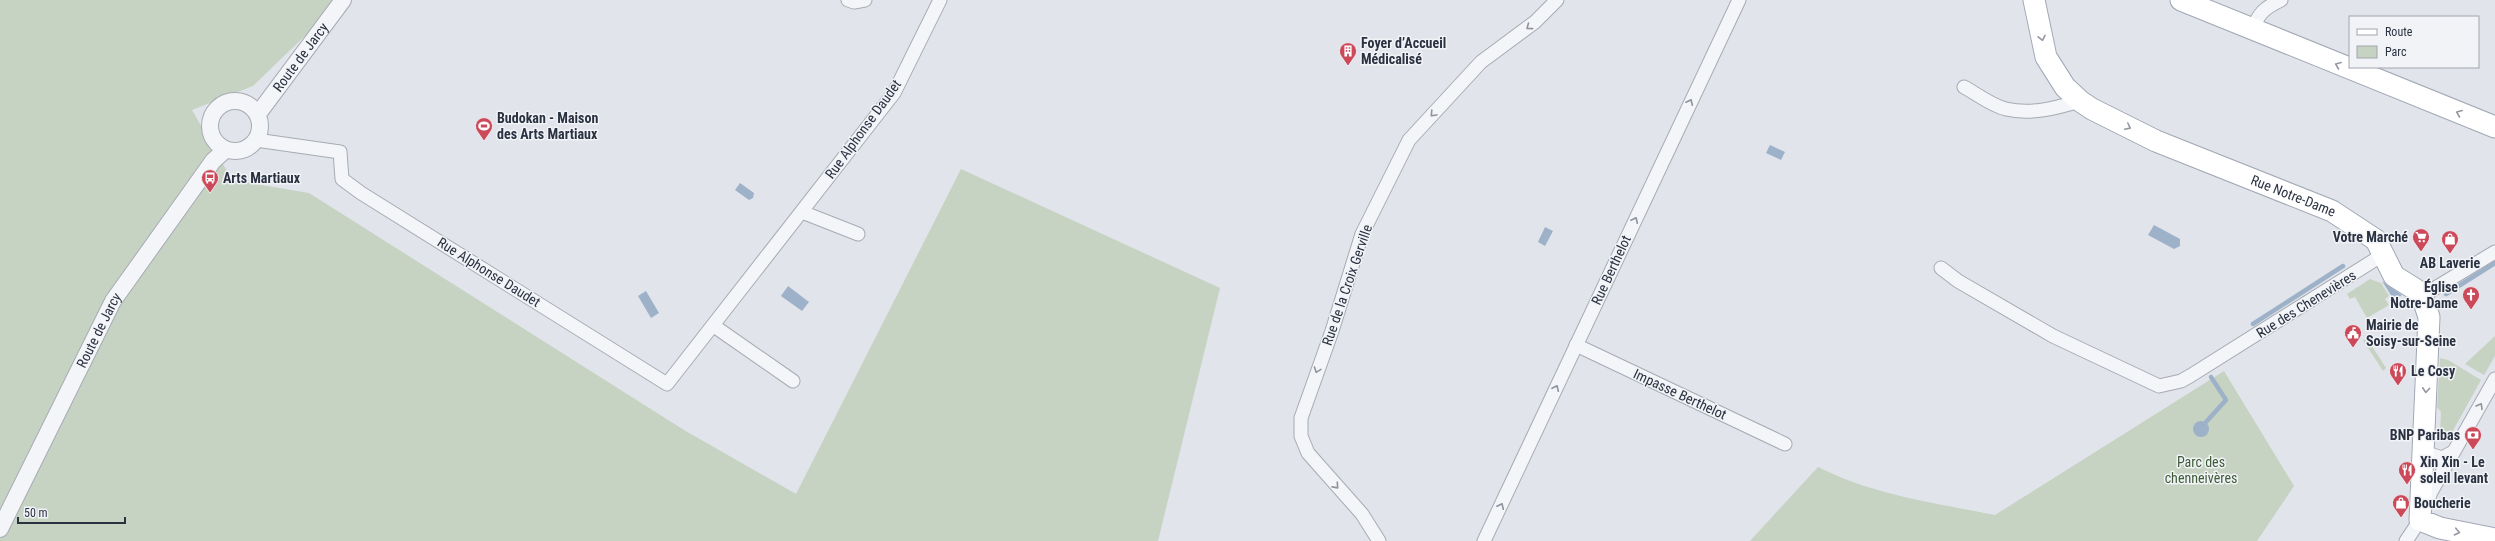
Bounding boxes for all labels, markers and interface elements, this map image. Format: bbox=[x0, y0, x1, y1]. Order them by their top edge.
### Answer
legend bbox=[2349, 16, 2479, 68]
street label: Route de Jarcy bbox=[270, 19, 331, 95]
one-way arrow bbox=[1526, 22, 1533, 29]
text: Route bbox=[2385, 25, 2413, 39]
place label: Foyer d’Accueil Médicalisé bbox=[1361, 35, 1446, 67]
one-way arrow bbox=[2037, 35, 2046, 41]
building icon: Foyer d’Accueil Médicalisé bbox=[1338, 41, 1358, 66]
text: Parc bbox=[2385, 45, 2407, 59]
one-way arrow bbox=[2335, 61, 2342, 69]
street label: Rue Alphonse Daudet bbox=[822, 77, 904, 181]
one-way arrow bbox=[1686, 99, 1694, 106]
one-way arrow bbox=[1431, 109, 1438, 117]
place label: Budokan - Maison des Arts Martiaux bbox=[497, 110, 598, 142]
one-way arrow bbox=[2455, 110, 2463, 118]
sports icon: Budokan - Maison des Arts Martiaux bbox=[474, 116, 494, 141]
one-way arrow bbox=[2124, 122, 2131, 130]
bus stop icon: Arts Martiaux bbox=[200, 168, 220, 193]
place label: Arts Martiaux bbox=[223, 170, 301, 186]
street label: Rue Notre-Dame bbox=[2249, 172, 2338, 220]
one-way arrow bbox=[1630, 216, 1638, 224]
street label: Rue de la Croix Gerville bbox=[1319, 222, 1375, 348]
supermarket icon: Votre Marché bbox=[2411, 227, 2431, 252]
place label: Votre Marché bbox=[2333, 229, 2408, 245]
shop icon: AB Laverie bbox=[2440, 229, 2460, 254]
street label: Rue Berthelot bbox=[1588, 233, 1634, 307]
street label: Rue Alphonse Daudet bbox=[435, 234, 543, 310]
place label: AB Laverie bbox=[2420, 255, 2480, 271]
street label: Rue des Chenevières bbox=[2253, 267, 2359, 341]
place label: Église Notre-Dame bbox=[2390, 278, 2458, 311]
church icon: Église Notre-Dame bbox=[2461, 285, 2481, 310]
street label: Route de Jarcy bbox=[73, 289, 125, 370]
place label: Mairie de Soisy-sur-Seine bbox=[2366, 317, 2456, 349]
public building icon: Mairie de Soisy-sur-Seine bbox=[2343, 323, 2363, 348]
restaurant icon: Le Cosy bbox=[2388, 361, 2408, 386]
place label: Le Cosy bbox=[2411, 363, 2456, 379]
street label: Impasse Berthelot bbox=[1631, 365, 1729, 423]
one-way arrow bbox=[1314, 367, 1322, 374]
one-way arrow bbox=[1551, 385, 1559, 392]
one-way arrow bbox=[2422, 387, 2431, 393]
one-way arrow bbox=[2475, 403, 2482, 410]
bank icon: BNP Paribas bbox=[2463, 425, 2483, 450]
place label: BNP Paribas bbox=[2390, 427, 2460, 443]
park label: Parc des chenneivères bbox=[2165, 454, 2237, 486]
place label: Xin Xin - Le soleil levant bbox=[2420, 454, 2488, 486]
restaurant icon: Xin Xin - Le soleil levant bbox=[2397, 460, 2417, 485]
one-way arrow bbox=[1331, 481, 1338, 488]
shop icon: Boucherie bbox=[2391, 493, 2411, 518]
place label: Boucherie bbox=[2414, 495, 2471, 511]
scale bar bbox=[18, 499, 125, 525]
one-way arrow bbox=[1496, 502, 1504, 510]
text: 50 m bbox=[24, 506, 48, 520]
one-way arrow bbox=[2454, 527, 2460, 535]

